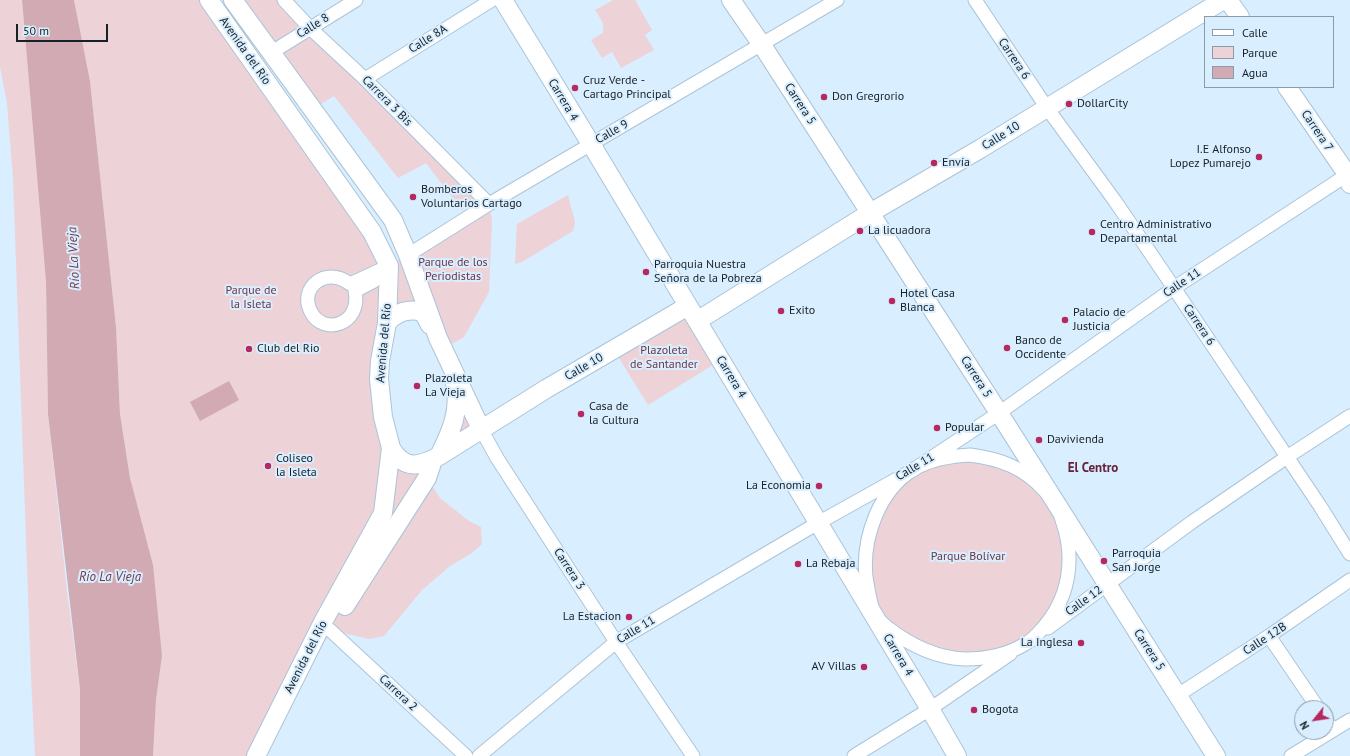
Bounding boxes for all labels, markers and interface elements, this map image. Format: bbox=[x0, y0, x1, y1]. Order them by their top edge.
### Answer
street label: Calle 8 bbox=[294, 11, 332, 41]
street label: Avenida del Río bbox=[216, 14, 274, 88]
scale bar bbox=[18, 16, 110, 42]
legend bbox=[1204, 16, 1334, 88]
street label: Calle 8A bbox=[406, 22, 450, 56]
text: 50 m bbox=[23, 23, 49, 38]
text: Calle bbox=[1242, 25, 1268, 40]
street label: Carrera 6 bbox=[995, 36, 1033, 82]
text: Parque bbox=[1242, 45, 1277, 60]
text: Agua bbox=[1242, 65, 1268, 80]
street label: Carrera 3 Bis bbox=[359, 73, 415, 129]
place label: Cruz Verde - Cartago Principal bbox=[583, 74, 671, 102]
street label: Carrera 4 bbox=[545, 76, 581, 124]
street label: Carrera 5 bbox=[781, 81, 819, 127]
marker: Cruz Verde - Cartago Principal bbox=[570, 83, 580, 93]
place label: Don Gregrorio bbox=[832, 90, 904, 104]
marker: Don Gregrorio bbox=[819, 92, 829, 102]
place label: DollarCity bbox=[1077, 97, 1128, 111]
marker: DollarCity bbox=[1064, 99, 1074, 109]
street label: Carrera 7 bbox=[1298, 108, 1336, 154]
street label: Calle 9 bbox=[593, 117, 631, 147]
street label: Calle 10 bbox=[979, 119, 1023, 153]
place label: I.E Alfonso Lopez Pumarejo bbox=[1170, 143, 1251, 171]
marker: I.E Alfonso Lopez Pumarejo bbox=[1254, 152, 1264, 162]
place label: Envía bbox=[942, 156, 970, 170]
marker: Envía bbox=[929, 158, 939, 168]
place label: Bomberos Voluntarios Cartago bbox=[421, 183, 522, 211]
marker: Bomberos Voluntarios Cartago bbox=[408, 192, 418, 202]
place label: Centro Administrativo Departamental bbox=[1100, 218, 1212, 246]
place label: La licuadora bbox=[868, 224, 931, 238]
marker: La licuadora bbox=[855, 226, 865, 236]
water label: Río La Vieja bbox=[65, 227, 83, 289]
marker: Centro Administrativo Departamental bbox=[1087, 227, 1097, 237]
park label: Parque de los Periodistas bbox=[418, 256, 488, 284]
place label: Parroquia Nuestra Señora de la Pobreza bbox=[654, 258, 762, 286]
street label: Calle 11 bbox=[1161, 265, 1203, 301]
marker: Parroquia Nuestra Señora de la Pobreza bbox=[641, 267, 651, 277]
park label: Parque de la Isleta bbox=[225, 284, 277, 312]
place label: Hotel Casa Blanca bbox=[900, 287, 955, 315]
marker: Hotel Casa Blanca bbox=[887, 296, 897, 306]
street label: Carrera 6 bbox=[1180, 302, 1218, 348]
street label: Avenida del Río bbox=[373, 303, 395, 383]
place label: Exito bbox=[789, 304, 815, 318]
marker: Exito bbox=[776, 306, 786, 316]
place label: Palacio de Justicia bbox=[1073, 306, 1126, 334]
marker: Palacio de Justicia bbox=[1060, 315, 1070, 325]
place label: Banco de Occidente bbox=[1015, 334, 1066, 362]
place label: Club del Rio bbox=[257, 342, 320, 356]
marker: Banco de Occidente bbox=[1002, 343, 1012, 353]
marker: Club del Rio bbox=[244, 344, 254, 354]
park label: Plazoleta de Santander bbox=[630, 344, 698, 372]
street label: Calle 10 bbox=[562, 350, 606, 384]
street label: Carrera 4 bbox=[713, 353, 749, 401]
street label: Carrera 5 bbox=[957, 354, 995, 400]
place label: Plazoleta La Vieja bbox=[425, 372, 472, 400]
marker: Plazoleta La Vieja bbox=[412, 381, 422, 391]
place label: Casa de la Cultura bbox=[589, 400, 639, 428]
marker: Casa de la Cultura bbox=[576, 409, 586, 419]
place label: Popular bbox=[945, 421, 984, 435]
marker: Popular bbox=[932, 423, 942, 433]
place label: Davivienda bbox=[1047, 433, 1104, 447]
marker: Davivienda bbox=[1034, 435, 1044, 445]
street label: Calle 11 bbox=[893, 450, 937, 484]
place label: Coliseo la Isleta bbox=[276, 452, 317, 480]
district label: El Centro bbox=[1068, 460, 1118, 476]
marker: Coliseo la Isleta bbox=[263, 461, 273, 471]
place label: La Economia bbox=[746, 479, 811, 493]
marker: La Economia bbox=[814, 481, 824, 491]
street label: Carrera 3 bbox=[550, 546, 588, 592]
place label: Parroquia San Jorge bbox=[1112, 547, 1161, 575]
park label: Parque Bolívar bbox=[931, 550, 1005, 564]
marker: Parroquia San Jorge bbox=[1099, 556, 1109, 566]
place label: La Rebaja bbox=[806, 557, 855, 571]
marker: La Rebaja bbox=[793, 559, 803, 569]
water label: Río La Vieja bbox=[79, 569, 141, 585]
street label: Calle 12 bbox=[1063, 583, 1105, 619]
place label: La Estacion bbox=[563, 610, 621, 624]
marker: La Estacion bbox=[624, 612, 634, 622]
street label: Calle 11 bbox=[614, 613, 658, 647]
street label: Avenida del Río bbox=[282, 618, 330, 696]
street label: Calle 12B bbox=[1241, 620, 1289, 658]
street label: Carrera 5 bbox=[1130, 627, 1168, 673]
street label: Carrera 4 bbox=[880, 631, 916, 679]
place label: La Inglesa bbox=[1021, 636, 1073, 650]
marker: La Inglesa bbox=[1076, 638, 1086, 648]
place label: AV Villas bbox=[811, 660, 856, 674]
marker: AV Villas bbox=[859, 662, 869, 672]
street label: Carrera 2 bbox=[376, 672, 420, 714]
north arrow bbox=[1294, 700, 1334, 740]
place label: Bogota bbox=[982, 703, 1018, 717]
marker: Bogota bbox=[969, 705, 979, 715]
text: N bbox=[1297, 719, 1312, 732]

